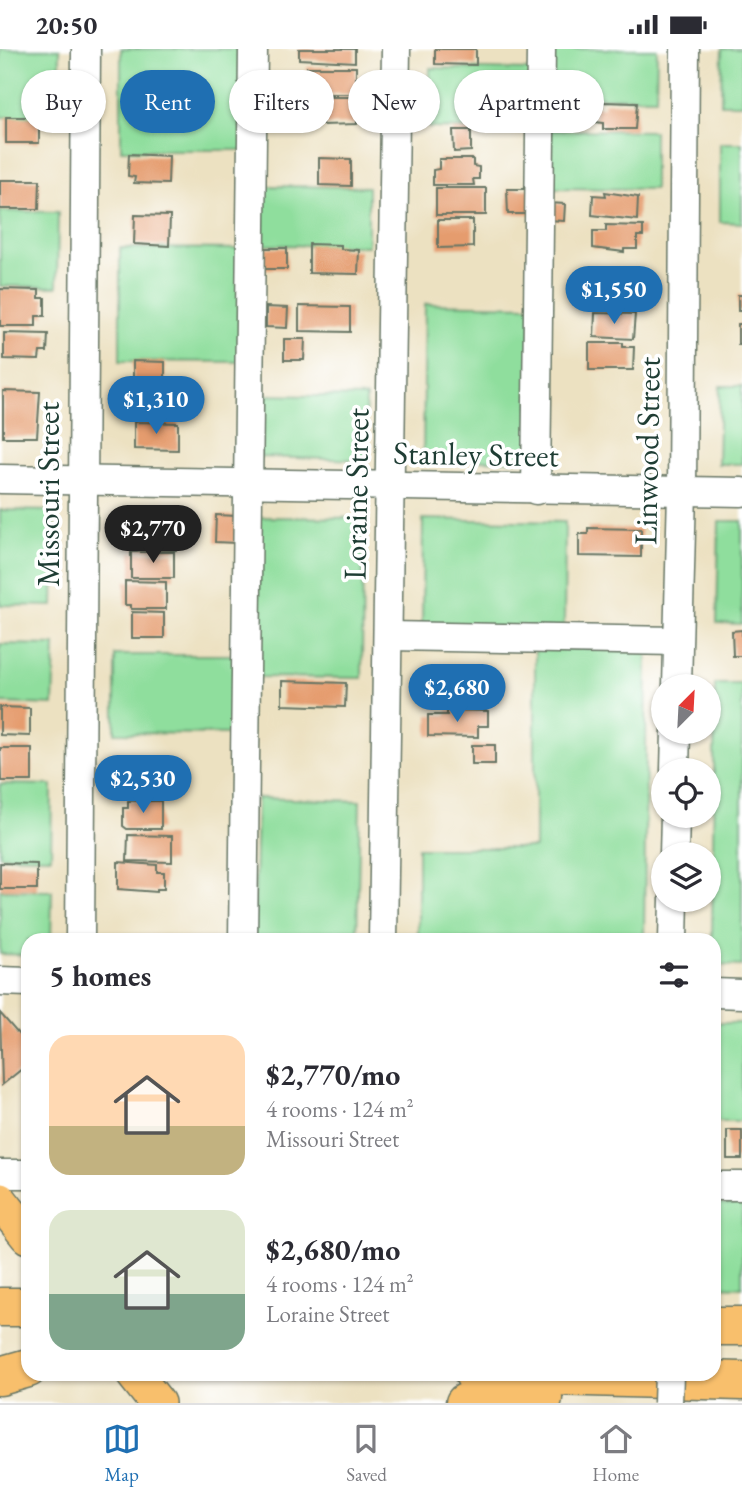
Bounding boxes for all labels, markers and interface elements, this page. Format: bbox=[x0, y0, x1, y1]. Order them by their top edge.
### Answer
text: 20:50 bbox=[35, 8, 97, 42]
chip: Buy bbox=[21, 70, 106, 133]
chip: Rent bbox=[120, 70, 215, 133]
chip: Filters bbox=[229, 70, 334, 133]
chip: New bbox=[348, 70, 440, 133]
chip: Apartment bbox=[454, 70, 604, 133]
pin: $1,550 bbox=[557, 267, 671, 326]
text: $1,550 bbox=[582, 274, 646, 304]
street label: Linwood Street bbox=[624, 356, 670, 546]
pin: $1,310 bbox=[99, 377, 213, 436]
text: $1,310 bbox=[124, 384, 188, 414]
street label: Missouri Street bbox=[27, 401, 69, 587]
street label: Loraine Street bbox=[334, 408, 378, 580]
street label: Stanley Street bbox=[393, 432, 559, 476]
pin: $2,770 bbox=[96, 505, 210, 565]
text: $2,770 bbox=[121, 513, 185, 543]
pin: $2,680 bbox=[400, 665, 514, 724]
text: $2,680 bbox=[425, 672, 489, 702]
north arrow bbox=[651, 674, 721, 744]
map controls bbox=[651, 674, 721, 912]
pin: $2,530 bbox=[86, 755, 200, 815]
button: locate bbox=[651, 758, 721, 828]
text: $2,530 bbox=[111, 763, 175, 793]
button: layers bbox=[651, 842, 721, 912]
text: 5 homes bbox=[49, 956, 151, 995]
icon: filters bbox=[655, 956, 693, 994]
text: $2,770/mo bbox=[266, 1055, 400, 1094]
icon: home bbox=[105, 1063, 189, 1147]
text: 4 rooms · 124 m² bbox=[266, 1094, 414, 1124]
text: Missouri Street bbox=[266, 1124, 399, 1154]
text: $2,680/mo bbox=[266, 1230, 400, 1269]
icon: home bbox=[105, 1238, 189, 1322]
text: 4 rooms · 124 m² bbox=[266, 1269, 414, 1299]
text: Loraine Street bbox=[266, 1299, 390, 1329]
tab: Map bbox=[103, 1420, 141, 1487]
tab: Saved bbox=[346, 1420, 387, 1487]
tab: Home bbox=[592, 1420, 639, 1487]

